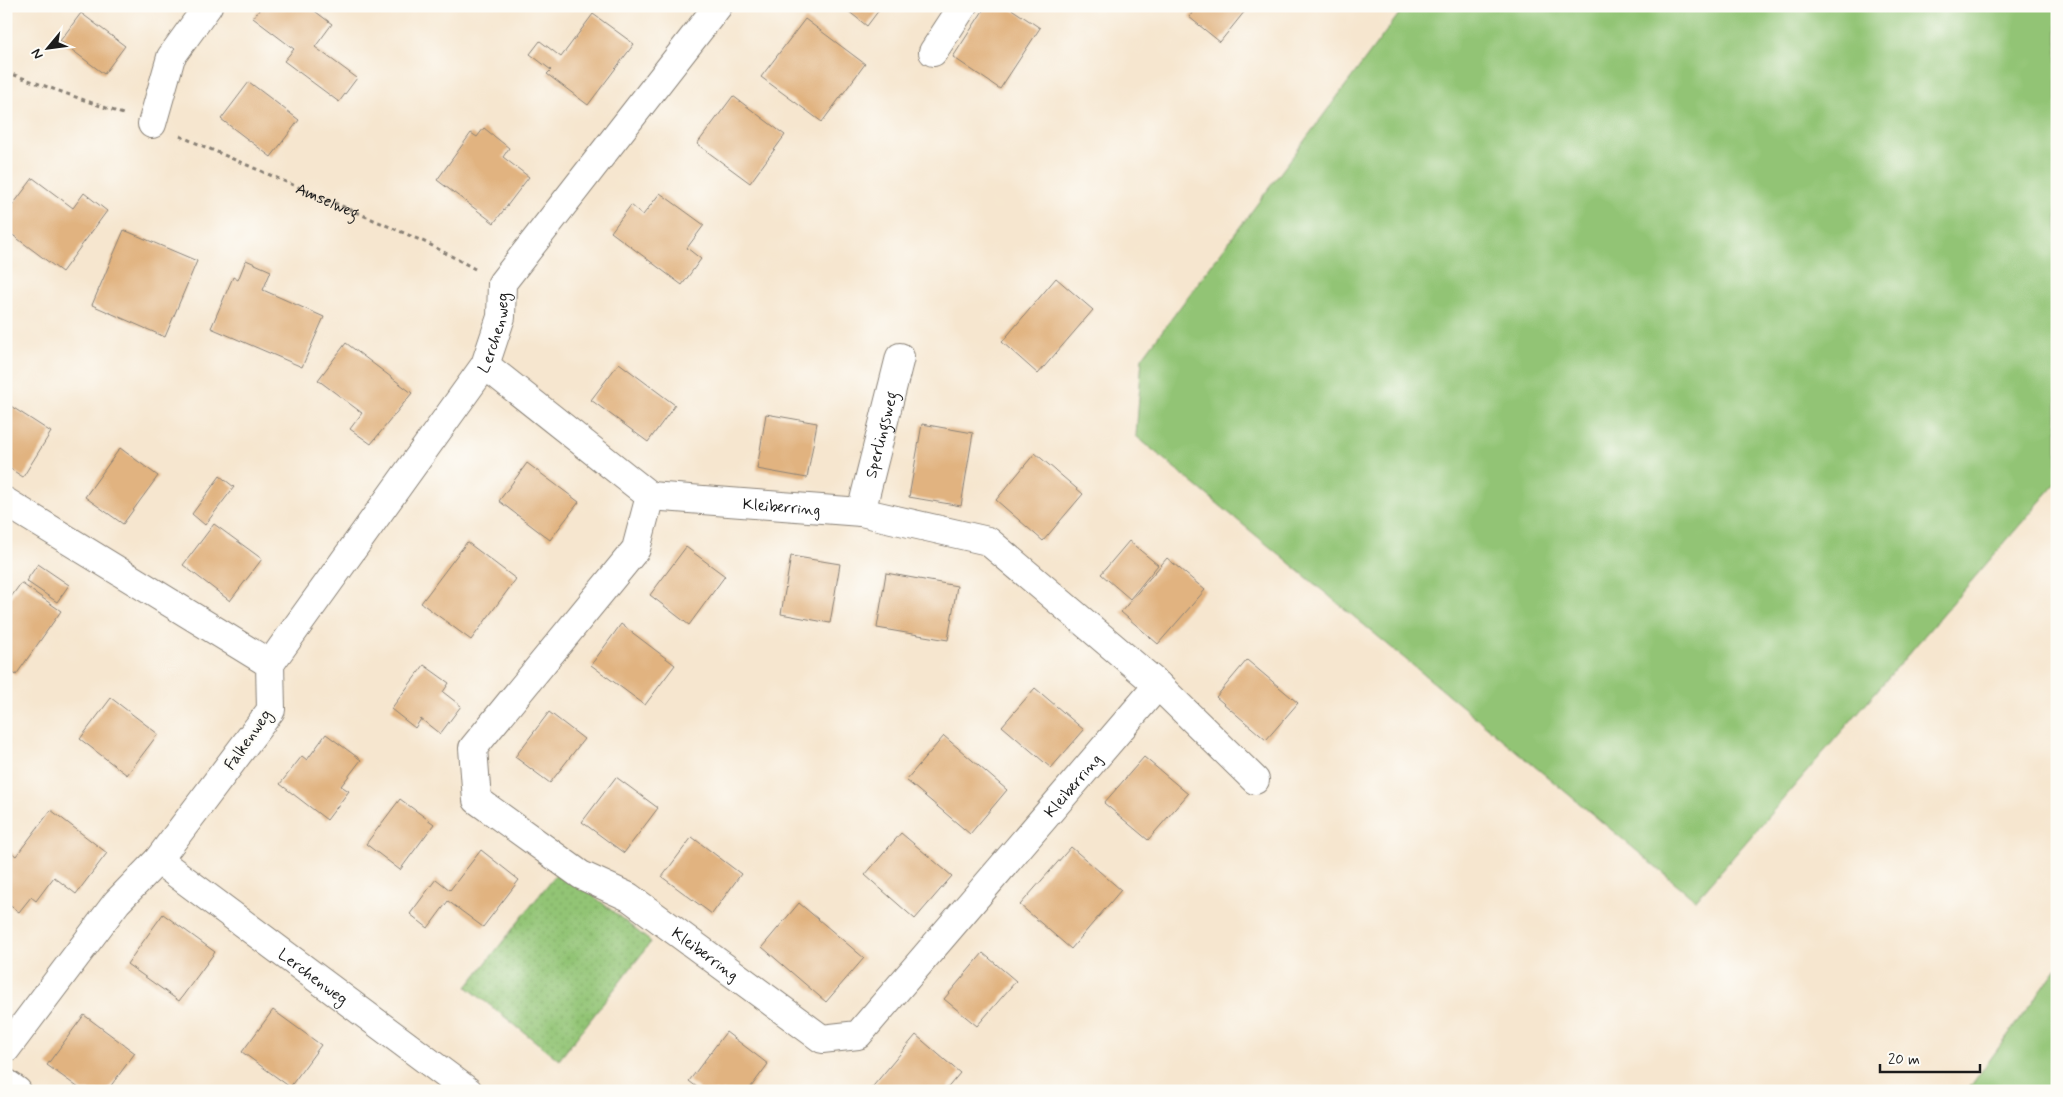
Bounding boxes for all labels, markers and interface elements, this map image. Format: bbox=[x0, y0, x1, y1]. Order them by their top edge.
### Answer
north arrow bbox=[22, 22, 72, 72]
text: N bbox=[27, 45, 48, 62]
street label: Amselweg bbox=[292, 178, 362, 225]
street label: Lerchenweg bbox=[473, 293, 515, 378]
street label: Sperlingsweg bbox=[861, 389, 904, 480]
street label: Kleiberring bbox=[742, 494, 821, 521]
street label: Falkenweg bbox=[220, 705, 278, 775]
street label: Kleiberring bbox=[1040, 749, 1107, 823]
street label: Kleiberring bbox=[667, 923, 742, 986]
street label: Lerchenweg bbox=[274, 944, 352, 1011]
scale bar bbox=[1880, 1042, 1980, 1074]
text: 20 m bbox=[1888, 1050, 1920, 1070]

